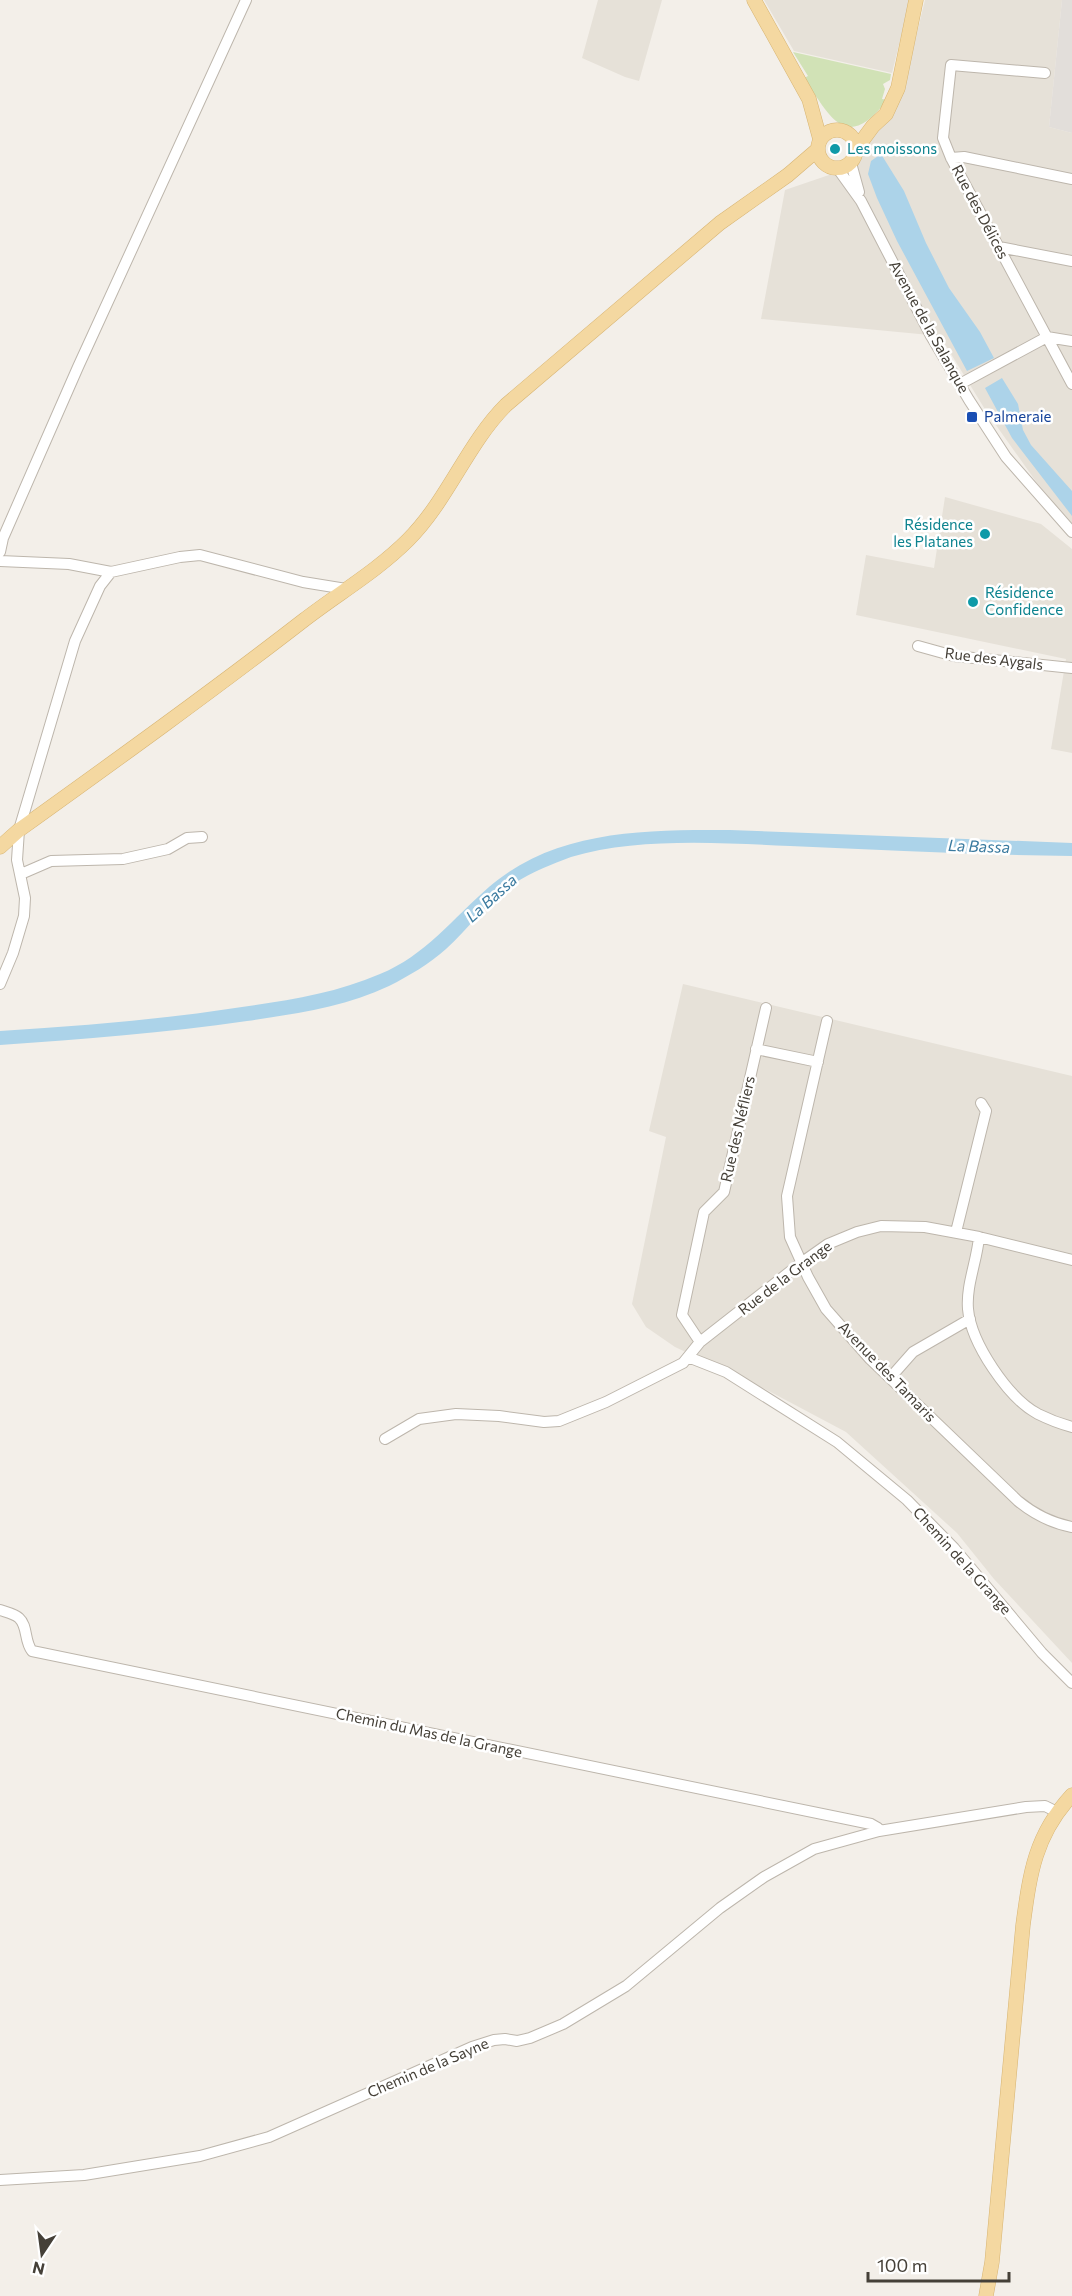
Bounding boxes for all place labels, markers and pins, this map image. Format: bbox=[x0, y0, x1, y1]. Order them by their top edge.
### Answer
place label: Les moissons bbox=[847, 139, 937, 157]
marker: Les moissons bbox=[828, 142, 842, 156]
place label: Palmeraie bbox=[984, 407, 1052, 425]
marker: Palmeraie bbox=[965, 410, 979, 424]
place label: Résidence les Platanes bbox=[893, 515, 973, 550]
marker: Résidence les Platanes bbox=[978, 527, 992, 541]
place label: Résidence Confidence bbox=[985, 583, 1063, 618]
marker: Résidence Confidence bbox=[966, 595, 980, 609]

